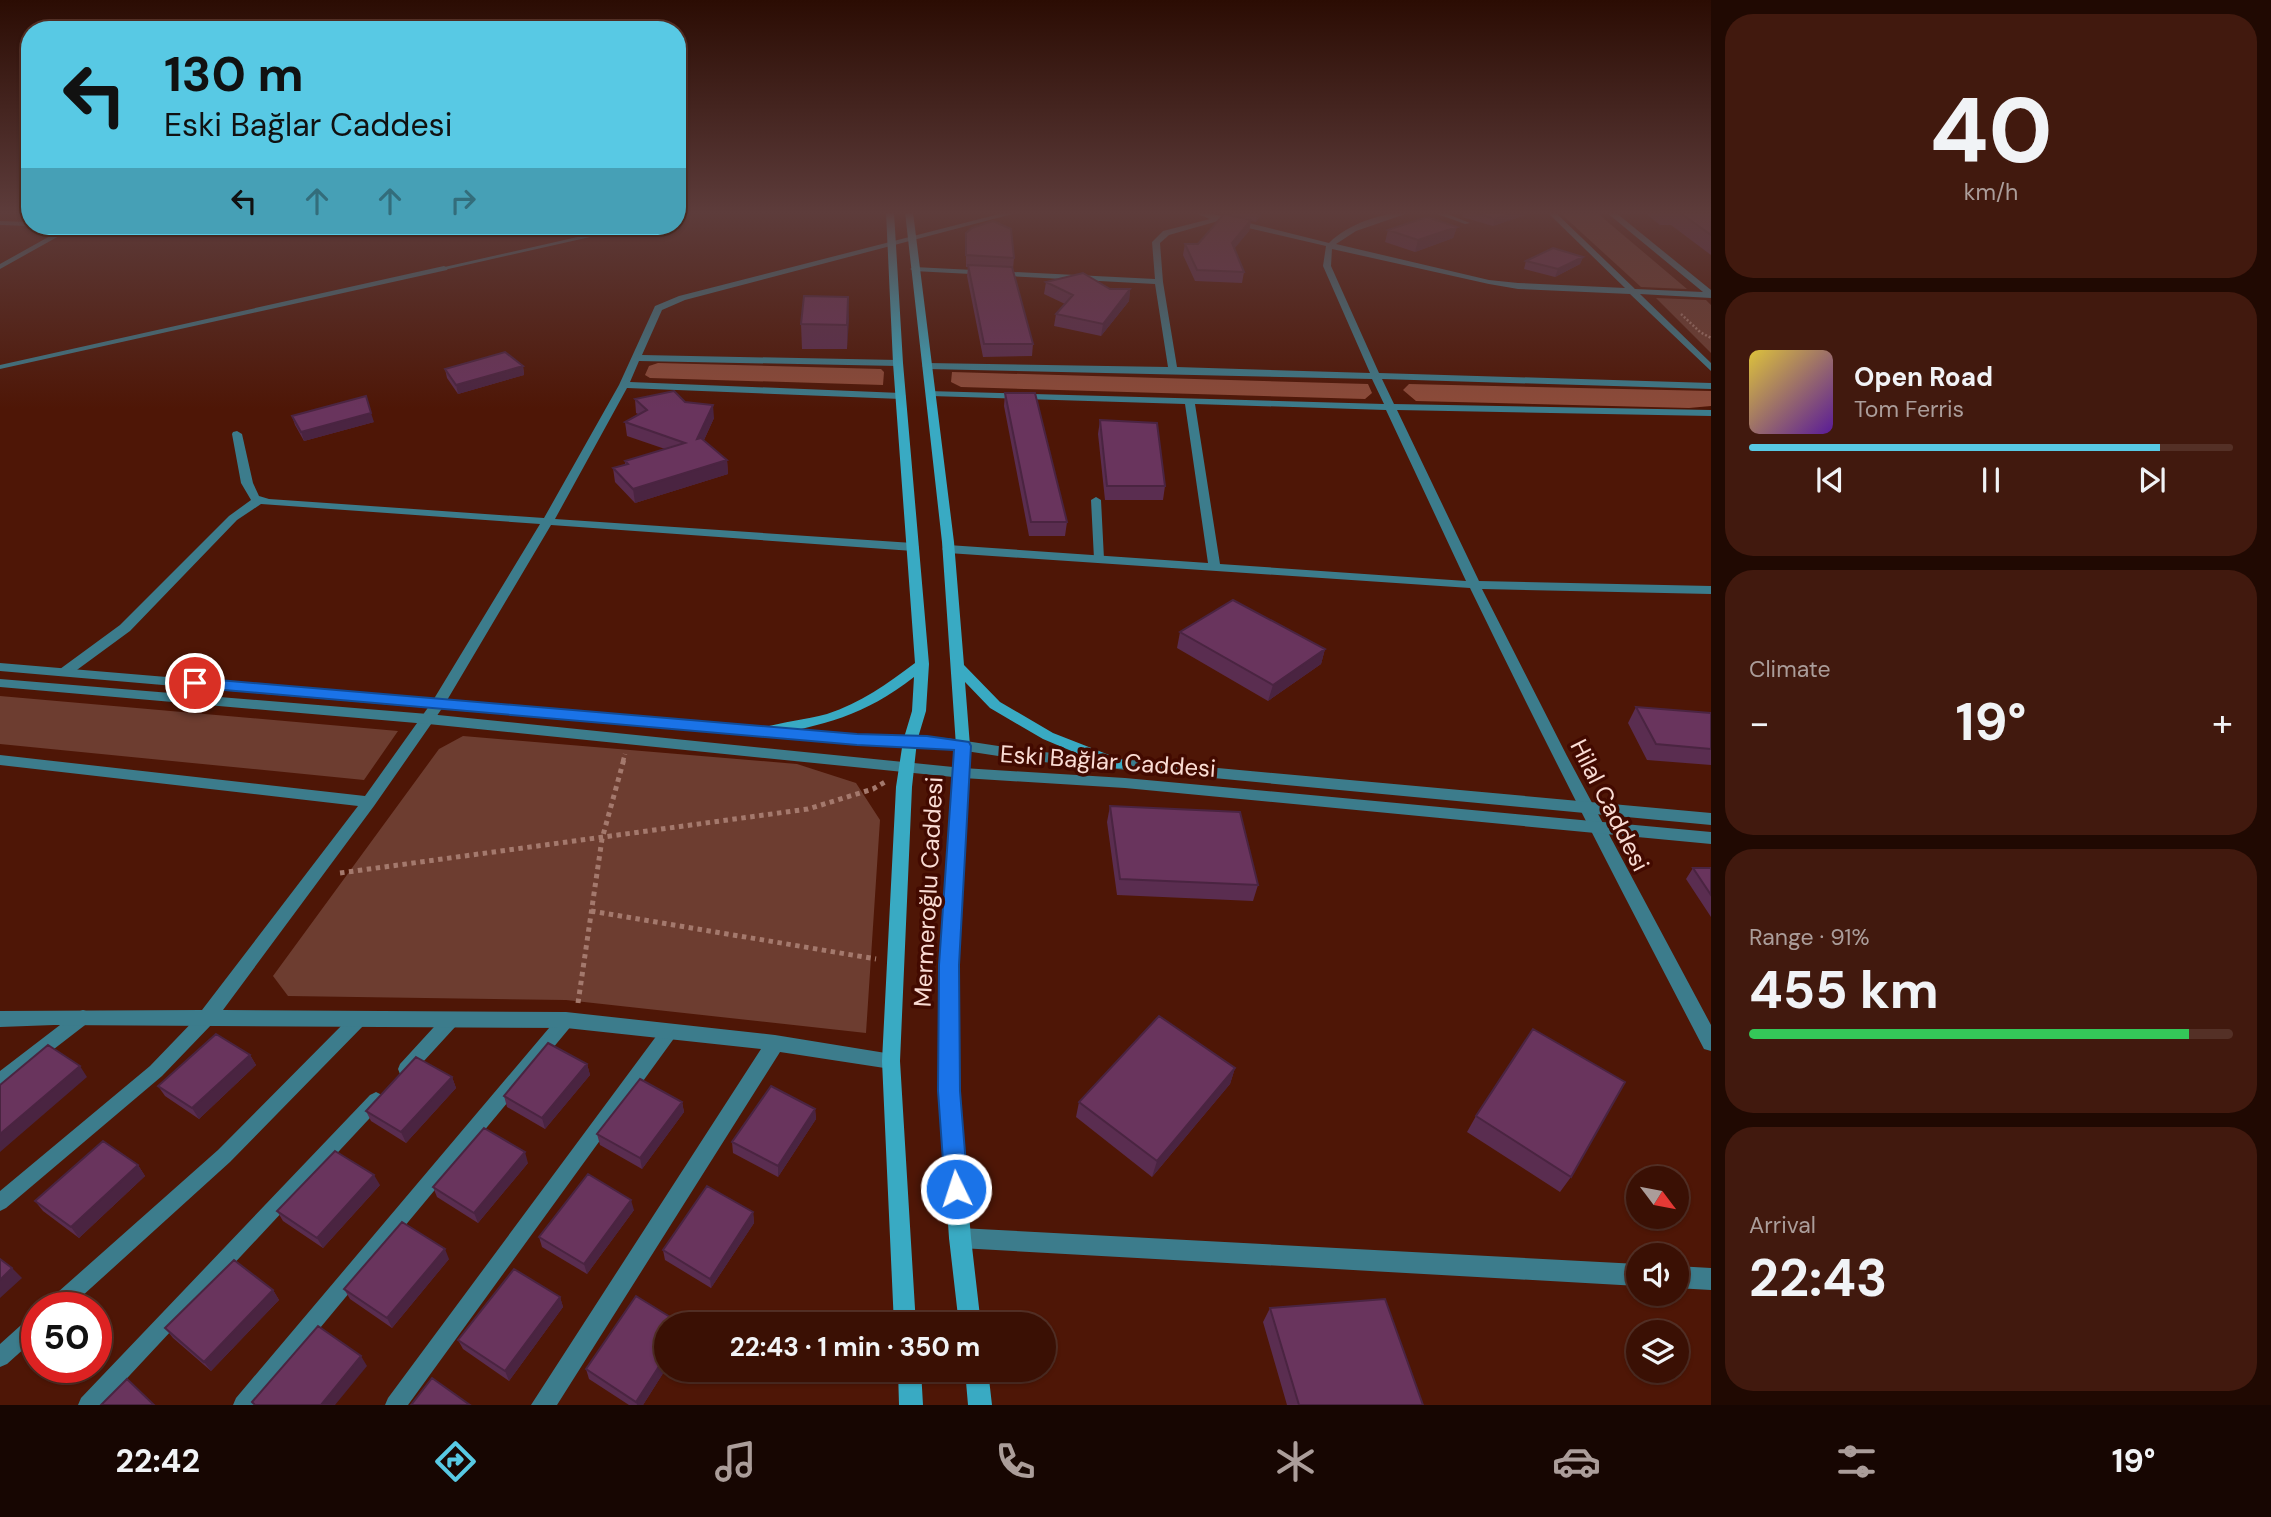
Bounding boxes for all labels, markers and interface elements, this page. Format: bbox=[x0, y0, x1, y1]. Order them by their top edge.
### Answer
text: 130 m bbox=[164, 42, 304, 106]
icon: left bbox=[49, 49, 140, 140]
text: 40 bbox=[1929, 72, 2053, 190]
text: Eski Bağlar Caddesi bbox=[164, 104, 452, 146]
text: km/h bbox=[1964, 177, 2018, 207]
icon: left bbox=[225, 182, 263, 220]
icon: ahead bbox=[298, 182, 336, 220]
icon: ahead bbox=[371, 182, 409, 220]
icon: right bbox=[444, 182, 482, 220]
text: Open Road bbox=[1854, 360, 1993, 394]
text: Tom Ferris bbox=[1854, 394, 1964, 424]
icon: previous bbox=[1811, 461, 1849, 499]
icon: pause bbox=[1972, 461, 2010, 499]
icon: next bbox=[2133, 461, 2171, 499]
pin bbox=[165, 653, 225, 713]
text: Climate bbox=[1749, 654, 1831, 684]
icon: arrive bbox=[176, 664, 214, 702]
text: 19° bbox=[1956, 688, 2026, 756]
text: − bbox=[1749, 698, 1770, 748]
text: + bbox=[2212, 698, 2233, 748]
street label: Hilal Caddesi bbox=[1563, 734, 1657, 876]
street label: Eski Bağlar Caddesi bbox=[999, 738, 1217, 784]
street label: Mermeroğlu Caddesi bbox=[906, 776, 950, 1008]
text: Range · 91% bbox=[1749, 922, 1870, 952]
text: 455 km bbox=[1749, 956, 1939, 1024]
position arrow bbox=[919, 1152, 993, 1226]
north arrow bbox=[1626, 1166, 1689, 1228]
map controls bbox=[1626, 1166, 1689, 1383]
text: Arrival bbox=[1749, 1210, 1816, 1240]
button: sound bbox=[1626, 1243, 1689, 1306]
text: 22:43 bbox=[1749, 1244, 1887, 1312]
speed limit sign: 50 bbox=[21, 1292, 112, 1383]
button: layers bbox=[1626, 1320, 1689, 1383]
text: 22:43 · 1 min · 350 m bbox=[730, 1330, 980, 1364]
icon: directions bbox=[431, 1437, 480, 1486]
icon: music bbox=[711, 1437, 760, 1486]
icon: phone bbox=[991, 1437, 1040, 1486]
icon: climate bbox=[1271, 1437, 1320, 1486]
icon: car bbox=[1552, 1437, 1601, 1486]
icon: filters bbox=[1832, 1437, 1881, 1486]
text: 22:42 bbox=[116, 1440, 200, 1482]
text: 19° bbox=[2112, 1440, 2155, 1482]

